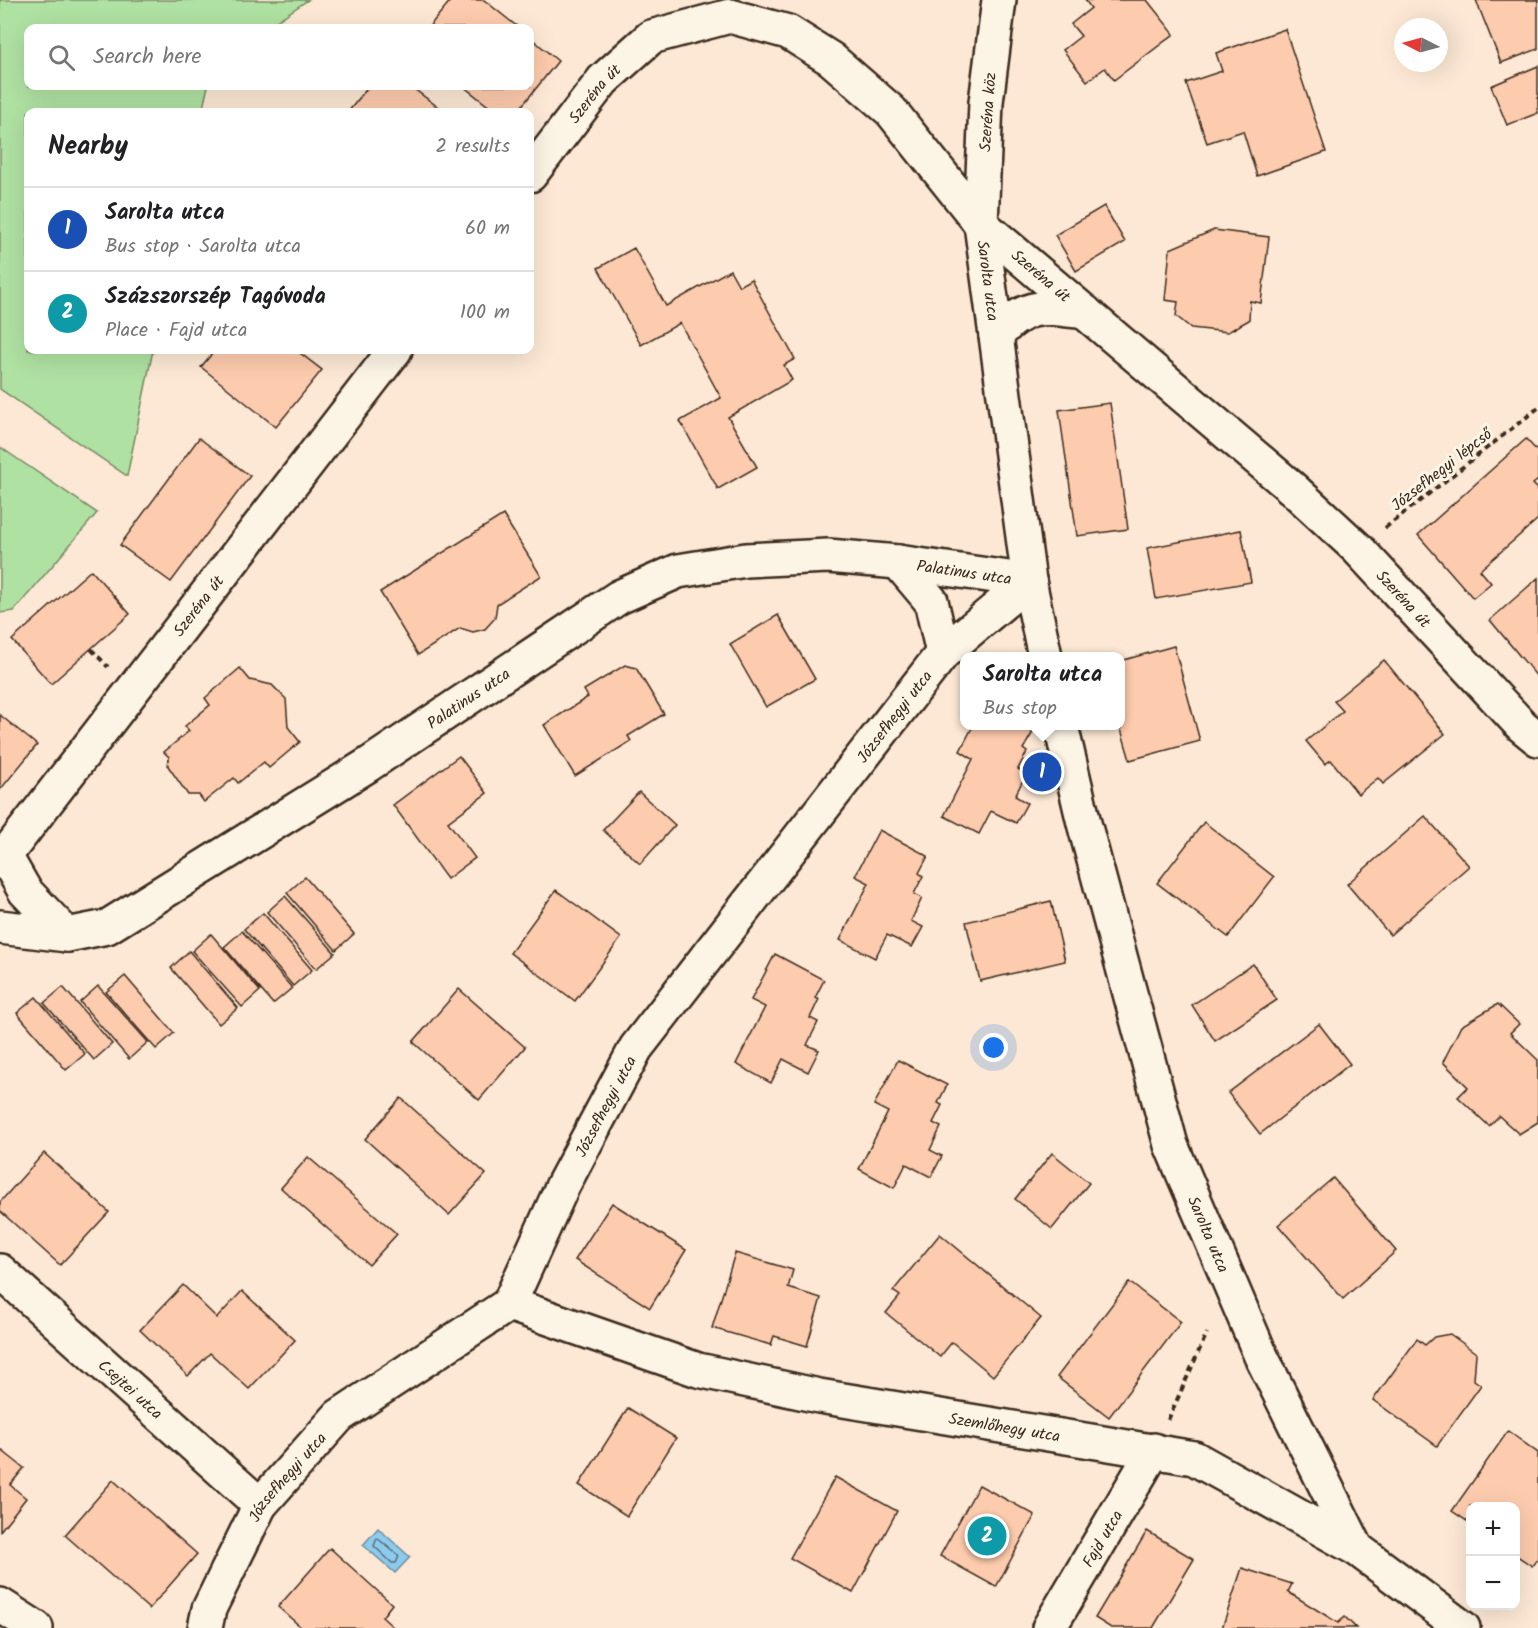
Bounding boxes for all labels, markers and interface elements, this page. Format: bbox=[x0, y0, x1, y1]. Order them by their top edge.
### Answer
north arrow bbox=[1394, 18, 1448, 72]
search box bbox=[24, 24, 534, 90]
text: Search here bbox=[93, 40, 201, 75]
icon: search bbox=[45, 41, 78, 74]
street label: Szeréna út bbox=[563, 58, 628, 129]
street label: Szeréna köz bbox=[973, 72, 1004, 153]
text: Nearby bbox=[48, 126, 128, 168]
text: 2 results bbox=[435, 131, 510, 163]
text: Sarolta utca bbox=[105, 196, 224, 231]
text: 1 bbox=[64, 213, 71, 245]
text: 60 m bbox=[465, 213, 510, 245]
text: Bus stop · Sarolta utca bbox=[105, 231, 301, 263]
street label: Sarolta utca bbox=[969, 239, 1005, 323]
street label: Szeréna út bbox=[1005, 244, 1076, 310]
text: Százszorszép Tagóvoda bbox=[105, 280, 326, 315]
text: 2 bbox=[62, 297, 73, 329]
text: 100 m bbox=[460, 297, 510, 329]
text: Place · Fajd utca bbox=[105, 315, 247, 347]
street label: Józsefhegyi lépcső bbox=[1386, 421, 1499, 518]
street label: Palatinus utca bbox=[915, 554, 1013, 592]
street label: Szeréna út bbox=[1369, 565, 1437, 635]
street label: Szeréna út bbox=[167, 570, 231, 642]
popup bbox=[960, 652, 1125, 730]
text: Sarolta utca bbox=[983, 658, 1102, 693]
street label: Palatinus utca bbox=[422, 662, 516, 736]
street label: Józsefhegyi utca bbox=[851, 665, 939, 769]
text: Bus stop bbox=[983, 693, 1057, 725]
pin: 1 bbox=[1022, 750, 1062, 794]
your location bbox=[979, 1033, 1008, 1062]
street label: Józsefhegyi utca bbox=[569, 1052, 644, 1162]
street label: Sarolta utca bbox=[1180, 1192, 1235, 1277]
street label: Csejtei utca bbox=[92, 1354, 168, 1426]
street label: Szemlőhegy utca bbox=[947, 1407, 1062, 1450]
street label: Józsefhegyi utca bbox=[243, 1427, 333, 1526]
map controls bbox=[1466, 1502, 1520, 1610]
button: + bbox=[1466, 1502, 1520, 1556]
street label: Fajd utca bbox=[1076, 1506, 1130, 1573]
pin: 2 bbox=[968, 1514, 1006, 1558]
button: − bbox=[1466, 1556, 1520, 1610]

